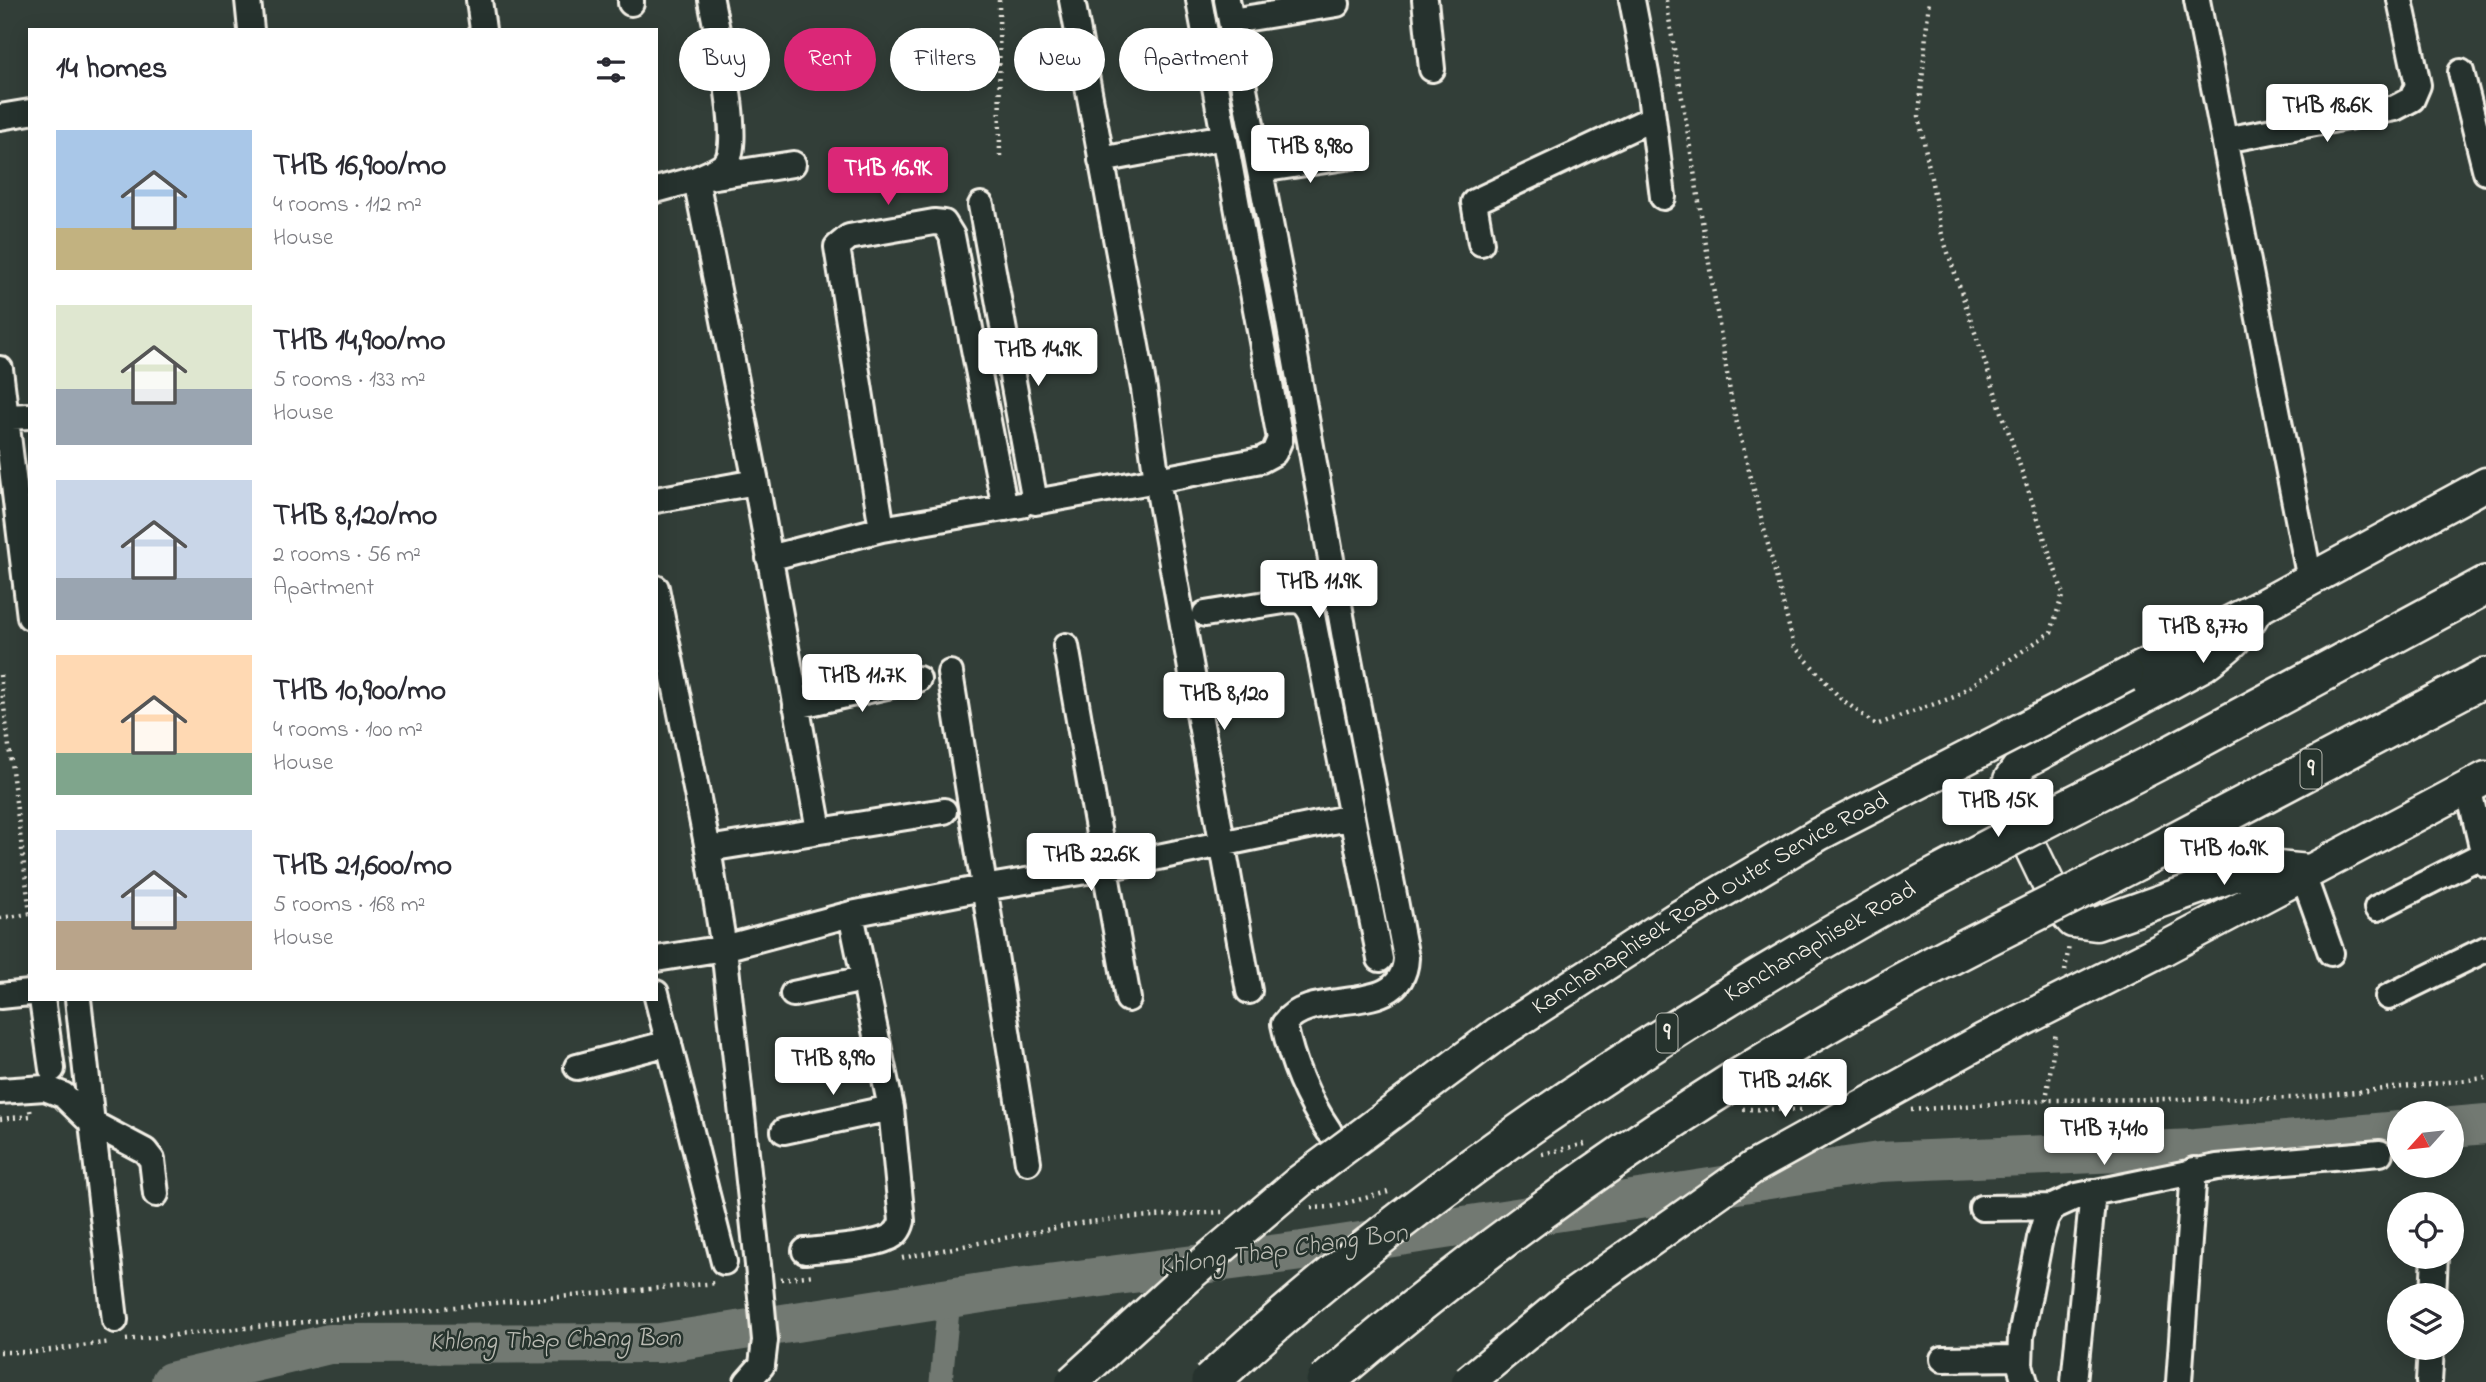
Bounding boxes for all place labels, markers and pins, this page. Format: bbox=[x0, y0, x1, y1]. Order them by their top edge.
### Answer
pin: THB 18.6K bbox=[2247, 85, 2407, 144]
pin: THB 8,980 bbox=[1230, 125, 1390, 185]
pin: THB 16.9K bbox=[808, 148, 968, 207]
pin: THB 14.9K bbox=[958, 328, 1118, 388]
pin: THB 11.9K bbox=[1239, 560, 1399, 620]
pin: THB 8,770 bbox=[2123, 606, 2283, 665]
pin: THB 11.7K bbox=[782, 654, 942, 714]
pin: THB 8,120 bbox=[1144, 672, 1304, 732]
pin: THB 15K bbox=[1933, 780, 2063, 839]
pin: THB 10.9K bbox=[2144, 828, 2304, 887]
pin: THB 22.6K bbox=[1011, 834, 1171, 893]
pin: THB 8,990 bbox=[753, 1038, 913, 1097]
pin: THB 21.6K bbox=[1705, 1060, 1865, 1119]
pin: THB 7,410 bbox=[2024, 1108, 2184, 1167]

